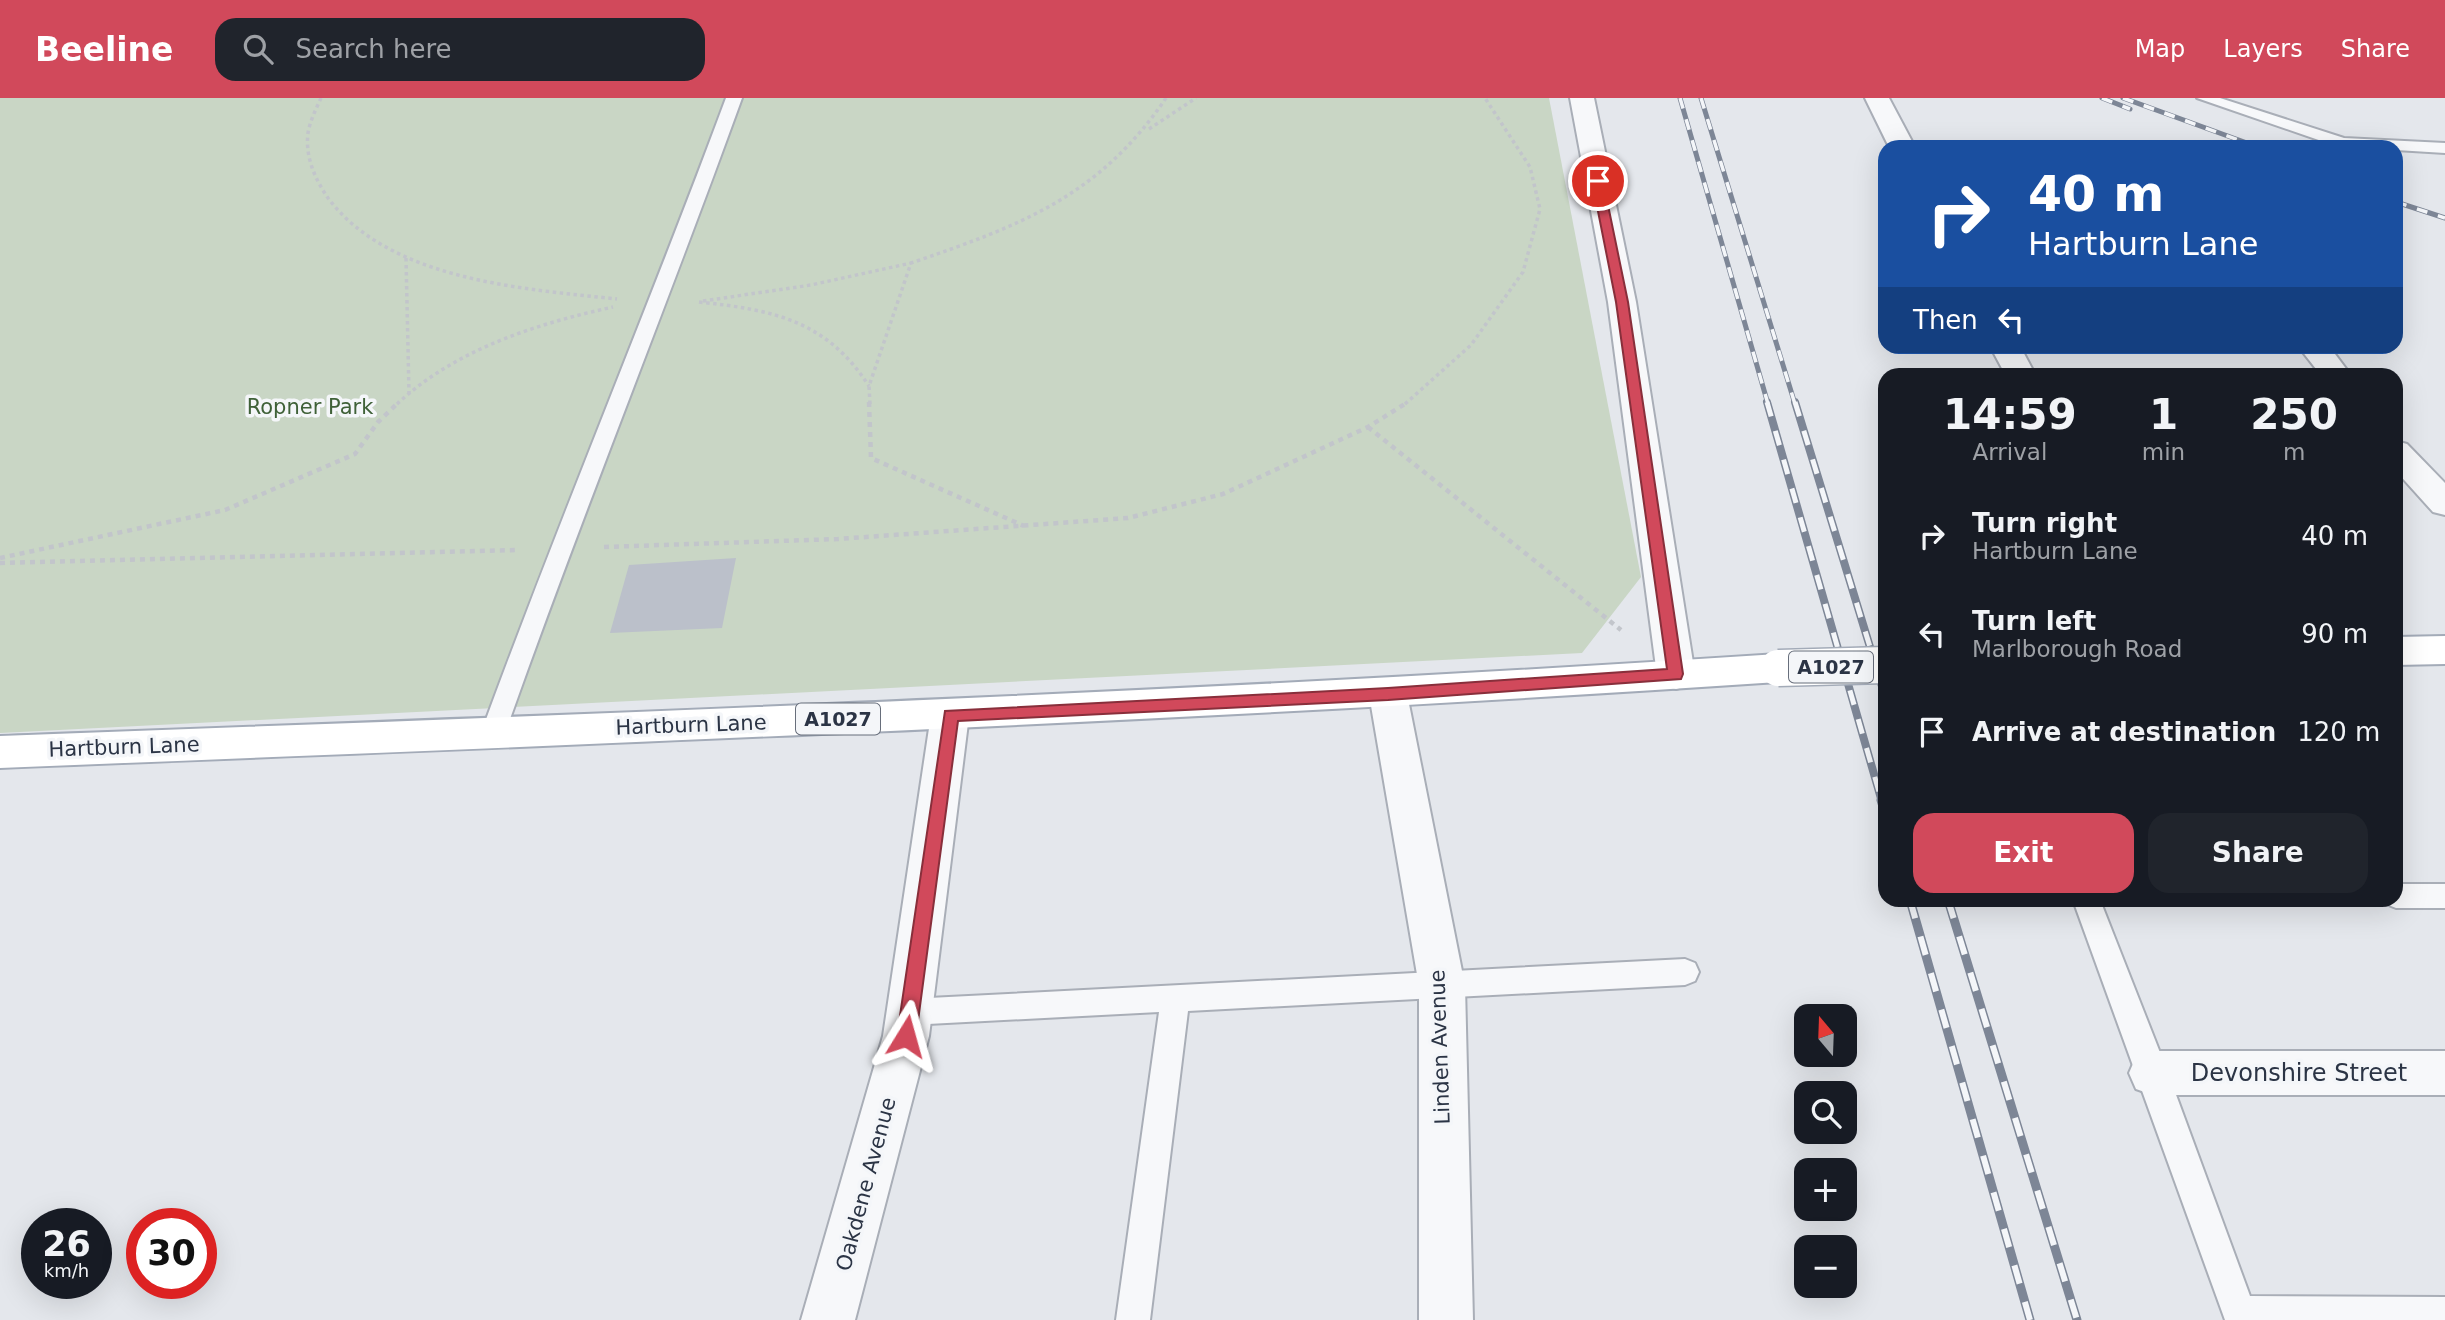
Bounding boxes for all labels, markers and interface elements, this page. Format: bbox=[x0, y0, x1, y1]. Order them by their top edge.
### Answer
search box bbox=[215, 18, 705, 81]
text: Beeline bbox=[35, 30, 173, 69]
icon: search bbox=[239, 30, 277, 68]
text: Search here bbox=[295, 34, 452, 64]
text: Map bbox=[2135, 35, 2185, 63]
text: Layers bbox=[2223, 35, 2303, 63]
text: Share bbox=[2341, 35, 2410, 63]
pin bbox=[1568, 151, 1628, 211]
icon: arrive bbox=[1579, 162, 1617, 200]
text: 40 m bbox=[2028, 166, 2164, 223]
icon: right bbox=[1913, 168, 2004, 259]
text: Hartburn Lane bbox=[2028, 225, 2258, 263]
icon: left bbox=[1992, 301, 2030, 339]
text: Then bbox=[1913, 305, 1978, 335]
text: 14:59 bbox=[1943, 390, 2077, 439]
text: 1 bbox=[2149, 390, 2178, 439]
text: 250 bbox=[2250, 390, 2338, 439]
park label: Ropner Park bbox=[247, 395, 374, 419]
text: Arrival bbox=[1973, 439, 2047, 465]
text: min bbox=[2142, 439, 2185, 465]
text: m bbox=[2283, 439, 2305, 465]
text: Turn right bbox=[1972, 508, 2117, 538]
icon: right bbox=[1913, 517, 1951, 555]
text: 40 m bbox=[2301, 521, 2368, 551]
text: Hartburn Lane bbox=[1972, 538, 2138, 564]
text: Turn left bbox=[1972, 606, 2096, 636]
icon: left bbox=[1913, 615, 1951, 653]
text: 90 m bbox=[2301, 619, 2368, 649]
text: Marlborough Road bbox=[1972, 636, 2182, 662]
road number: A1027 bbox=[1789, 652, 1873, 682]
road number: A1027 bbox=[796, 704, 880, 734]
street label: Hartburn Lane bbox=[615, 710, 767, 740]
icon: arrive bbox=[1913, 713, 1951, 751]
text: Arrive at destination bbox=[1972, 717, 2276, 747]
text: 120 m bbox=[2297, 717, 2380, 747]
street label: Hartburn Lane bbox=[48, 732, 200, 762]
button: Exit bbox=[1913, 813, 2134, 893]
button: Share bbox=[2148, 813, 2368, 893]
street label: Linden Avenue bbox=[1425, 969, 1455, 1125]
position arrow bbox=[869, 999, 943, 1073]
north arrow bbox=[1794, 1004, 1857, 1068]
map controls bbox=[1794, 1004, 1857, 1298]
street label: Devonshire Street bbox=[2191, 1059, 2407, 1087]
button: search bbox=[1794, 1081, 1857, 1144]
street label: Oakdene Avenue bbox=[831, 1095, 901, 1273]
button: + bbox=[1794, 1158, 1857, 1221]
speed limit sign: 30 bbox=[126, 1208, 217, 1299]
text: 26 bbox=[42, 1224, 91, 1264]
button: − bbox=[1794, 1235, 1857, 1298]
text: km/h bbox=[44, 1260, 89, 1281]

